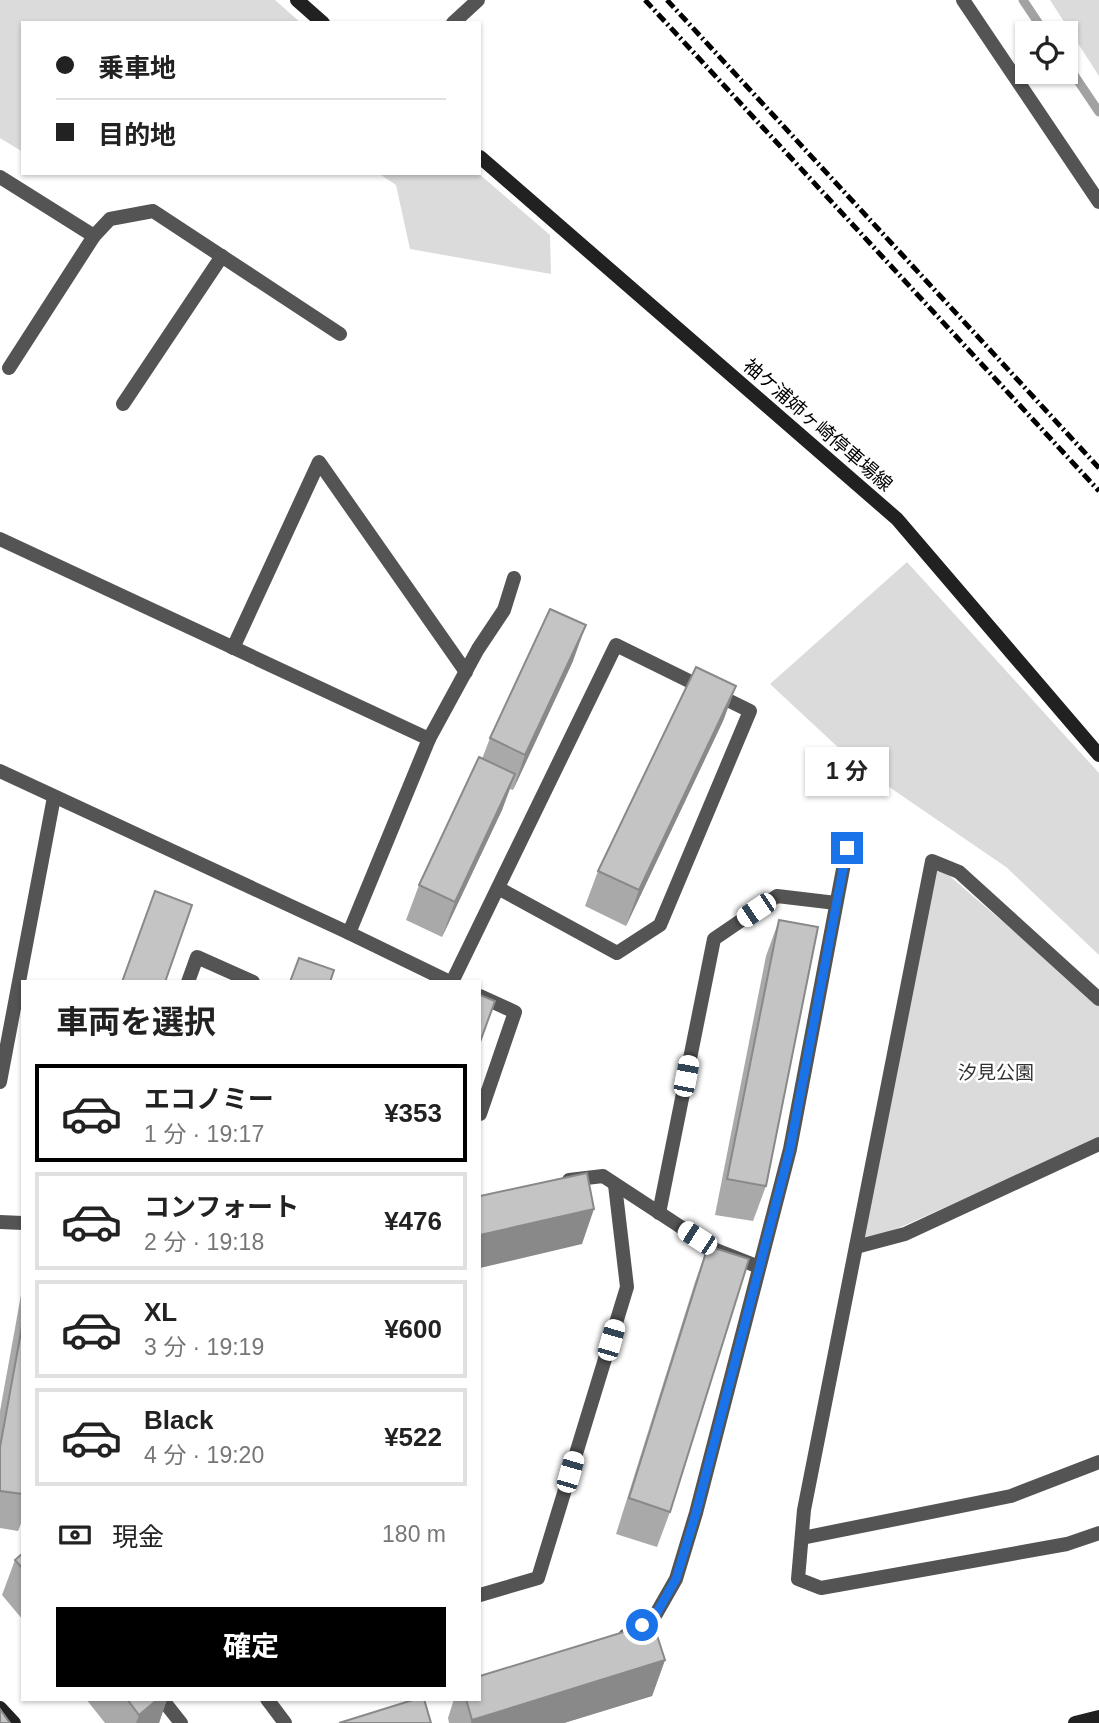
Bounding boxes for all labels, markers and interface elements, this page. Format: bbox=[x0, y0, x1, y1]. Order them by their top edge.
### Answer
map controls bbox=[1015, 21, 1078, 84]
button: locate bbox=[1015, 21, 1078, 84]
text: 乗車地 bbox=[98, 53, 176, 83]
text: 目的地 bbox=[98, 120, 176, 150]
street label: 袖ケ浦姉ヶ崎停車場線 bbox=[739, 355, 897, 495]
callout: 1 分 bbox=[805, 746, 889, 796]
text: 1 分 bbox=[826, 758, 868, 784]
route end bbox=[831, 832, 863, 864]
car bbox=[733, 890, 780, 930]
text: 車両を選択 bbox=[56, 1004, 216, 1040]
car bbox=[672, 1053, 701, 1099]
park label: 汐見公園 bbox=[958, 1062, 1034, 1083]
icon: car bbox=[60, 1082, 123, 1145]
text: エコノミー bbox=[144, 1084, 274, 1114]
text: ¥353 bbox=[384, 1098, 442, 1128]
text: 1 分 · 19:17 bbox=[144, 1121, 264, 1147]
icon: car bbox=[60, 1190, 123, 1253]
text: コンフォート bbox=[144, 1192, 299, 1222]
text: ¥476 bbox=[384, 1206, 442, 1236]
car bbox=[674, 1218, 721, 1258]
text: 2 分 · 19:18 bbox=[144, 1229, 264, 1255]
text: XL bbox=[144, 1297, 177, 1327]
icon: car bbox=[60, 1298, 123, 1361]
text: ¥600 bbox=[384, 1314, 442, 1344]
car bbox=[596, 1317, 627, 1363]
text: 3 分 · 19:19 bbox=[144, 1334, 264, 1360]
text: Black bbox=[144, 1405, 213, 1435]
icon: car bbox=[60, 1406, 123, 1469]
text: ¥522 bbox=[384, 1422, 442, 1452]
text: 4 分 · 19:20 bbox=[144, 1442, 264, 1468]
car bbox=[555, 1449, 586, 1495]
icon: cash bbox=[56, 1516, 94, 1554]
text: 180 m bbox=[382, 1521, 446, 1547]
text: 現金 bbox=[112, 1522, 164, 1552]
button: 確定 bbox=[56, 1607, 446, 1687]
route start bbox=[626, 1609, 658, 1641]

